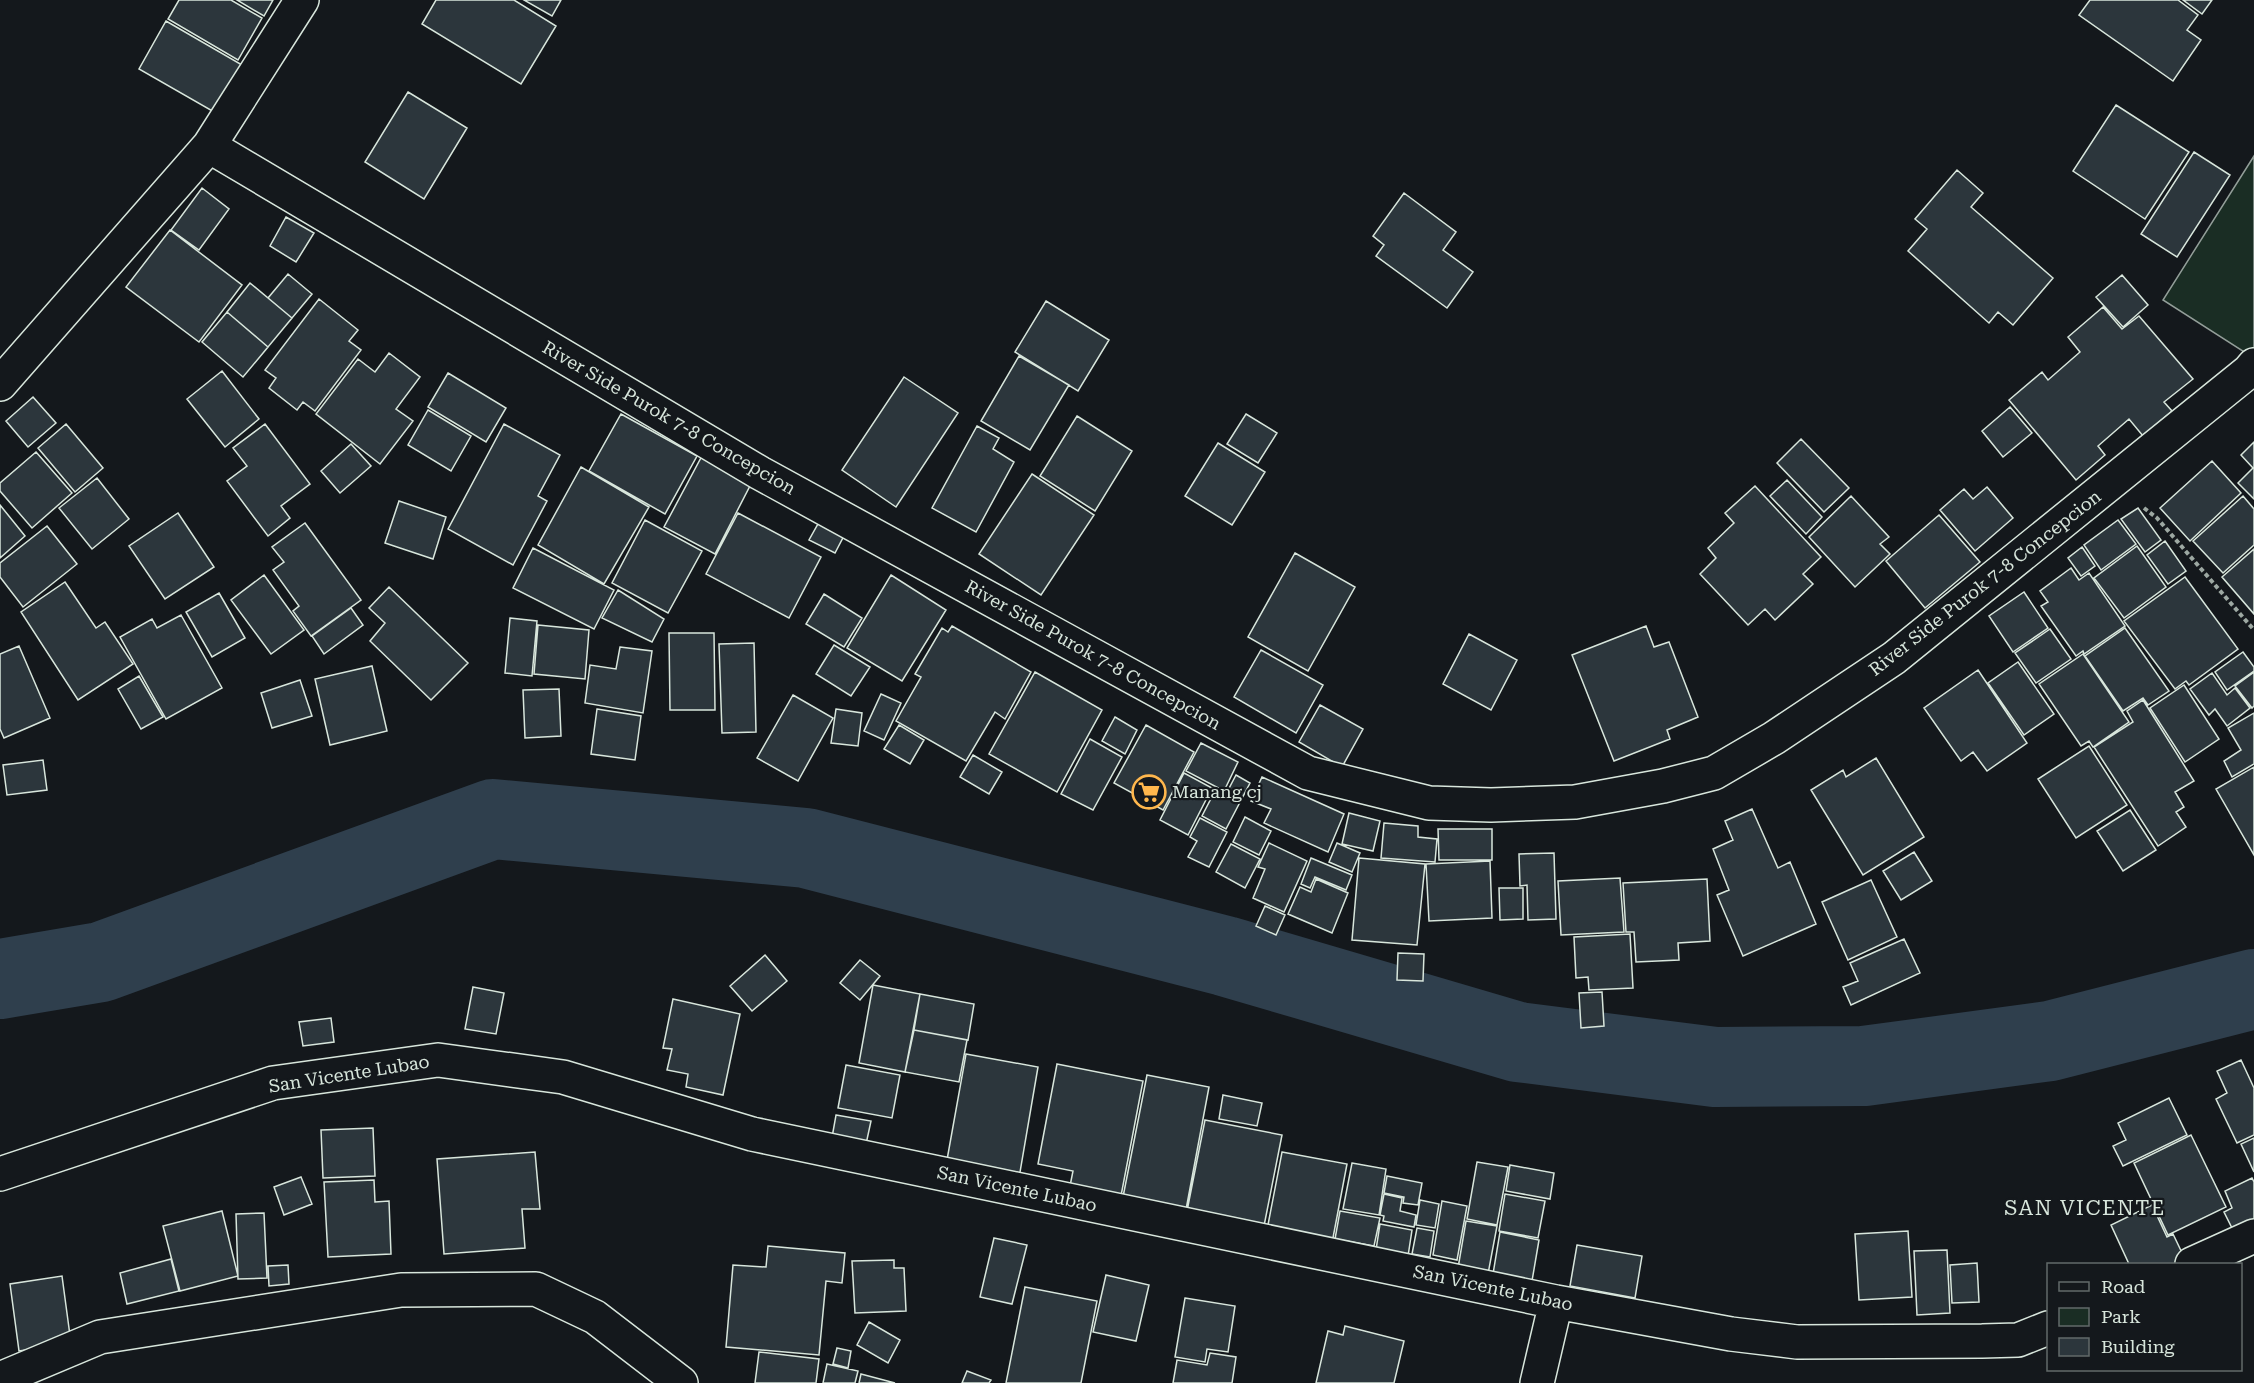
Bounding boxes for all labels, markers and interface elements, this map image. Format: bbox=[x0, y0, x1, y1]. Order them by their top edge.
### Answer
street label: River Side Purok 7-8 Concepcion bbox=[539, 336, 800, 499]
street label: River Side Purok 7-8 Concepcion bbox=[1864, 485, 2105, 680]
street label: River Side Purok 7-8 Concepcion bbox=[962, 575, 1225, 734]
supermarket icon: Manang cj bbox=[1131, 774, 1167, 810]
place label: Manang cj bbox=[1172, 781, 1262, 802]
street label: San Vicente Lubao bbox=[267, 1050, 431, 1097]
street label: San Vicente Lubao bbox=[935, 1161, 1099, 1216]
district label: SAN VICENTE bbox=[2004, 1196, 2166, 1220]
street label: San Vicente Lubao bbox=[1411, 1260, 1575, 1315]
legend bbox=[2047, 1263, 2242, 1371]
text: Road bbox=[2101, 1276, 2146, 1297]
text: Park bbox=[2101, 1306, 2141, 1327]
text: Building bbox=[2101, 1336, 2175, 1357]

